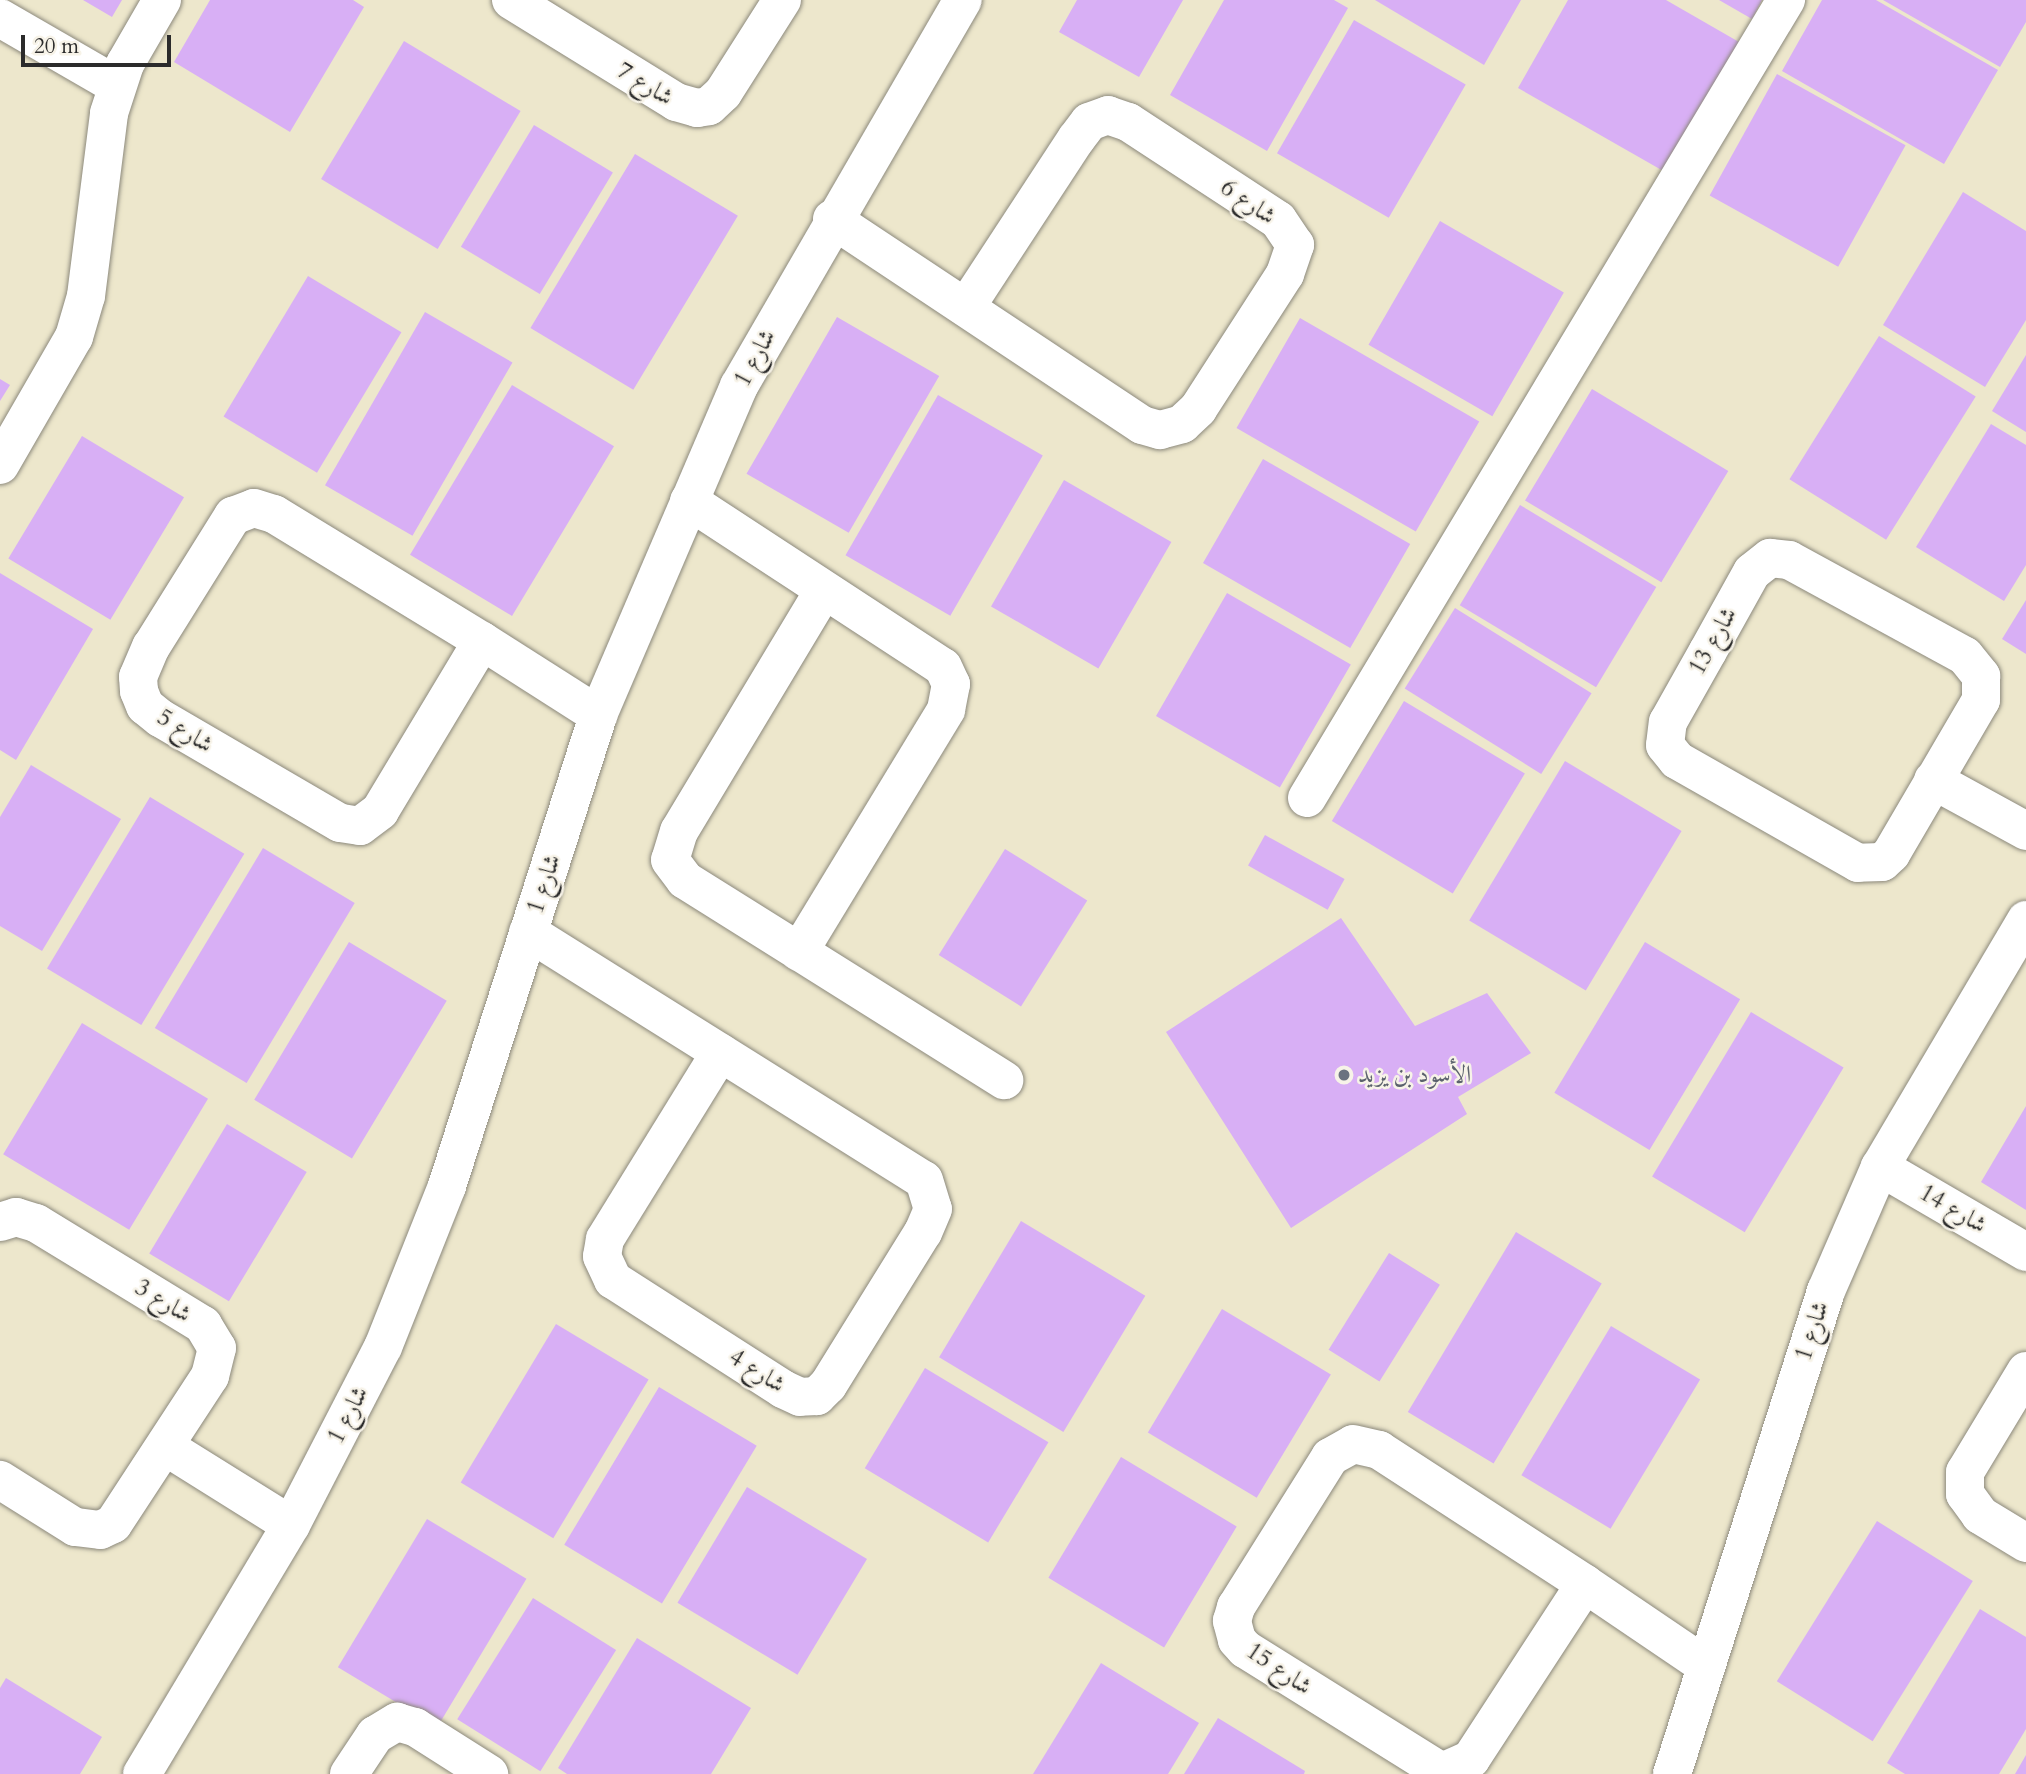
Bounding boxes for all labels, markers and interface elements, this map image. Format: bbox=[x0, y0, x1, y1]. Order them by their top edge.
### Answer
scale bar bbox=[24, 21, 175, 65]
text: 20 m bbox=[34, 32, 79, 61]
street label: شارع 7 bbox=[612, 56, 678, 112]
street label: شارع 6 bbox=[1215, 173, 1281, 231]
street label: شارع 1 bbox=[728, 325, 782, 391]
street label: شارع 13 bbox=[1683, 602, 1743, 680]
street label: شارع 5 bbox=[152, 703, 218, 759]
street label: شارع 1 bbox=[521, 851, 567, 917]
place label: الأسود بن يزيد bbox=[1358, 1061, 1471, 1089]
marker: الأسود بن يزيد bbox=[1336, 1067, 1352, 1083]
street label: شارع 14 bbox=[1914, 1178, 1992, 1240]
street label: شارع 3 bbox=[130, 1273, 196, 1329]
street label: شارع 1 bbox=[1789, 1298, 1835, 1364]
street label: شارع 4 bbox=[724, 1343, 790, 1399]
street label: شارع 1 bbox=[321, 1382, 375, 1448]
street label: شارع 15 bbox=[1241, 1637, 1317, 1701]

